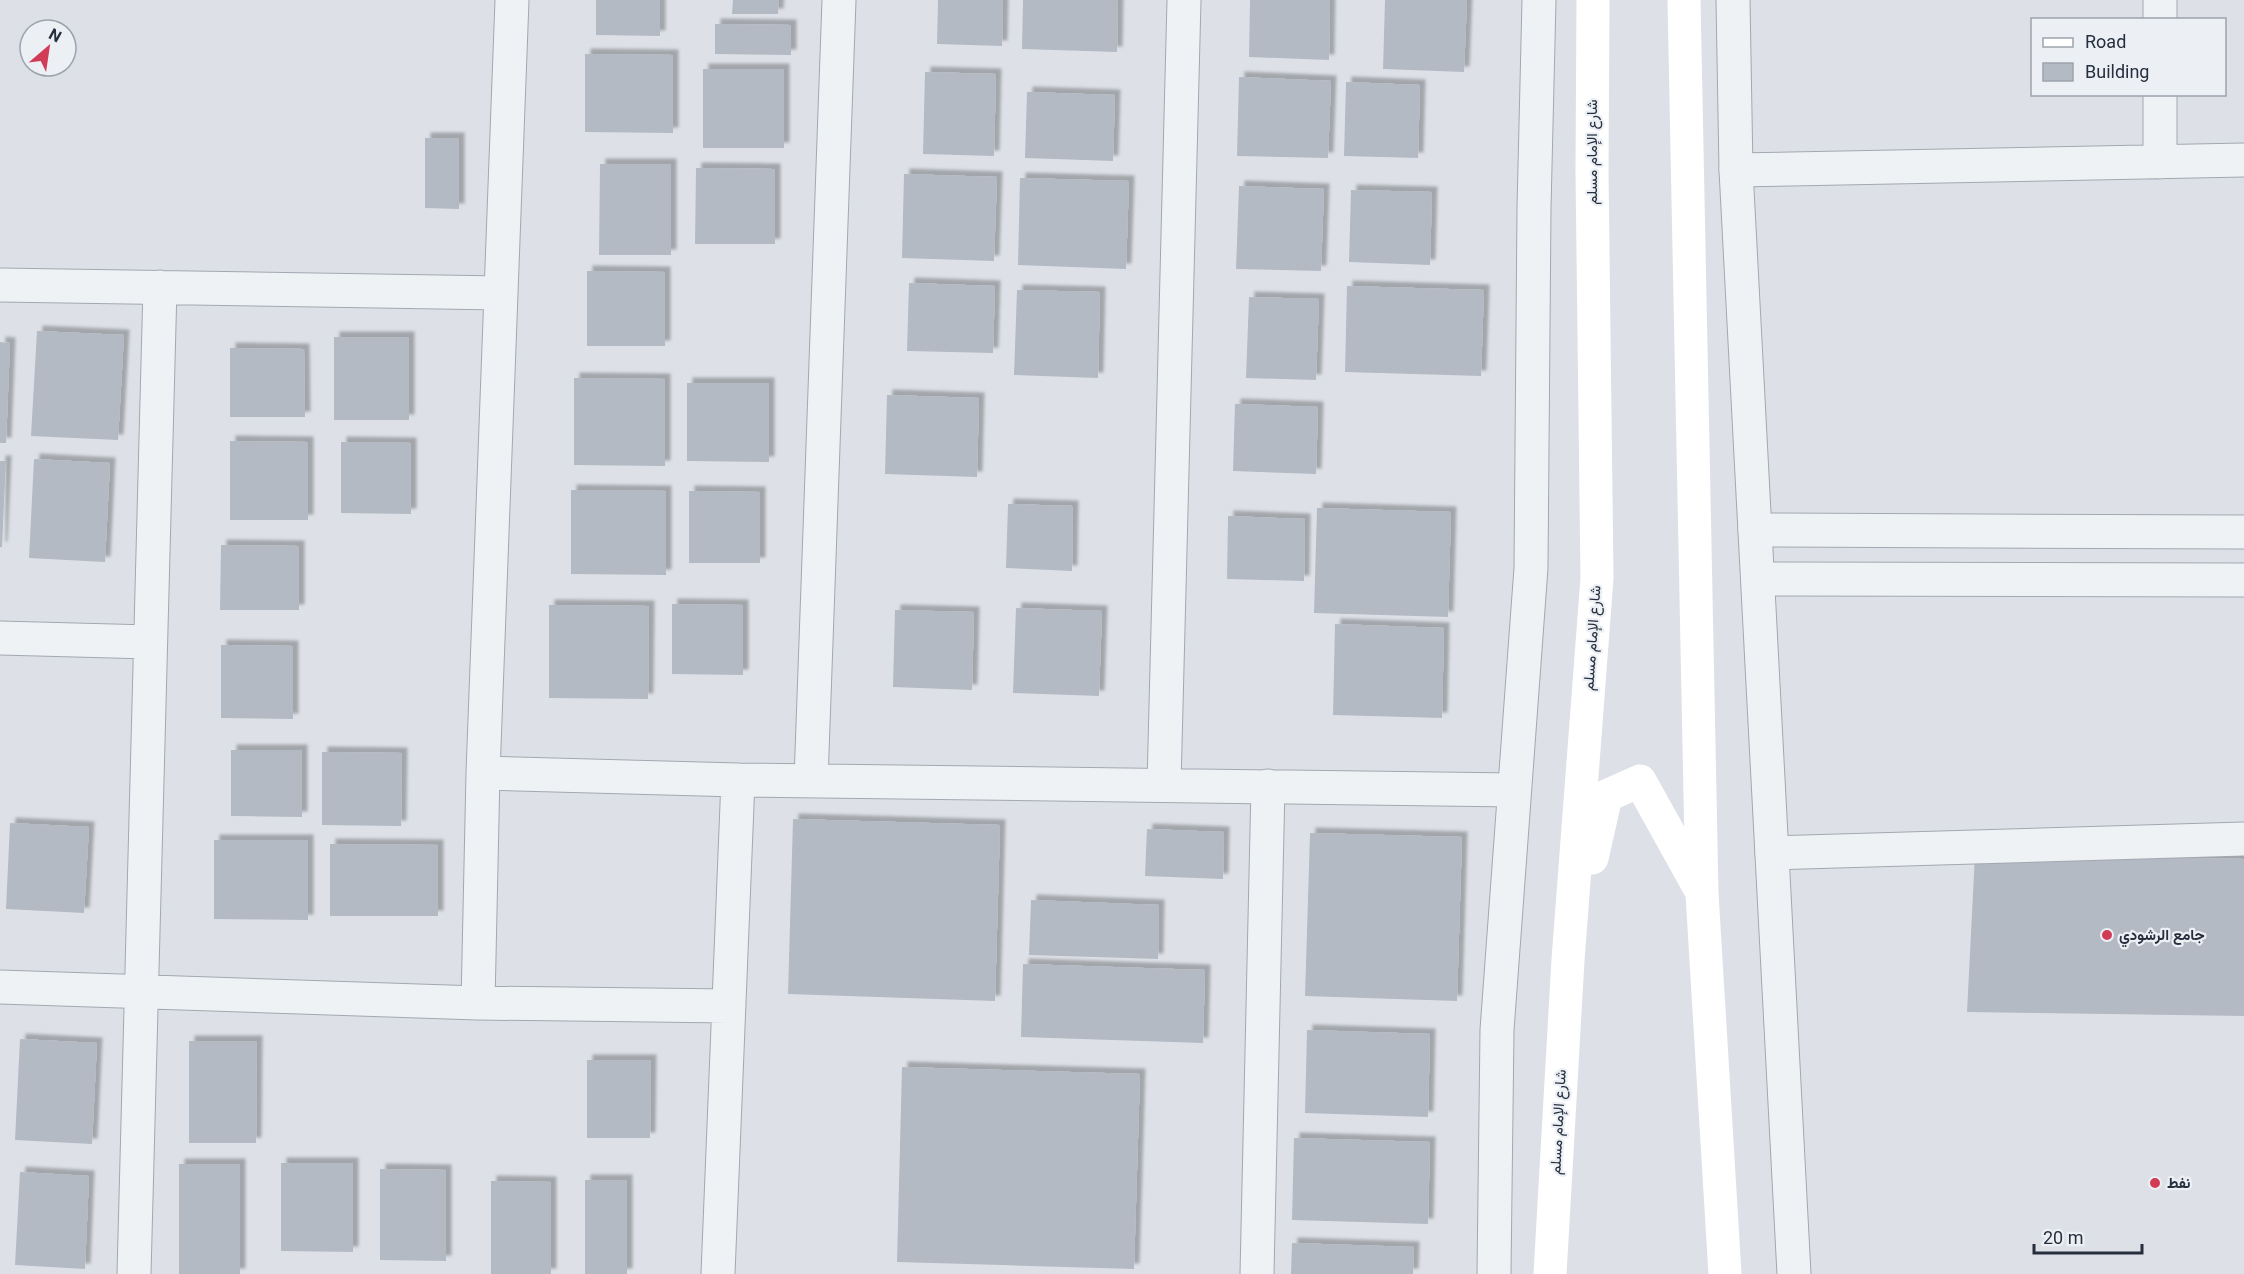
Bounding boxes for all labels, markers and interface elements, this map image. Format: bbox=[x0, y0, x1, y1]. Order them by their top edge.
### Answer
north arrow bbox=[18, 18, 78, 78]
legend bbox=[2031, 18, 2226, 96]
text: N bbox=[45, 24, 65, 46]
text: Road bbox=[2085, 31, 2126, 52]
text: Building bbox=[2085, 61, 2149, 82]
street label: شارع الإمام مسلم bbox=[1583, 99, 1603, 205]
street label: شارع الإمام مسلم bbox=[1579, 585, 1607, 691]
place label: جامع الرشودي bbox=[2119, 926, 2205, 948]
marker: جامع الرشودي bbox=[2100, 928, 2114, 942]
street label: شارع الإمام مسلم bbox=[1546, 1069, 1572, 1175]
place label: نفط bbox=[2167, 1174, 2191, 1192]
marker: نفط bbox=[2148, 1176, 2162, 1190]
scale bar bbox=[2034, 1217, 2142, 1255]
text: 20 m bbox=[2043, 1227, 2083, 1248]

